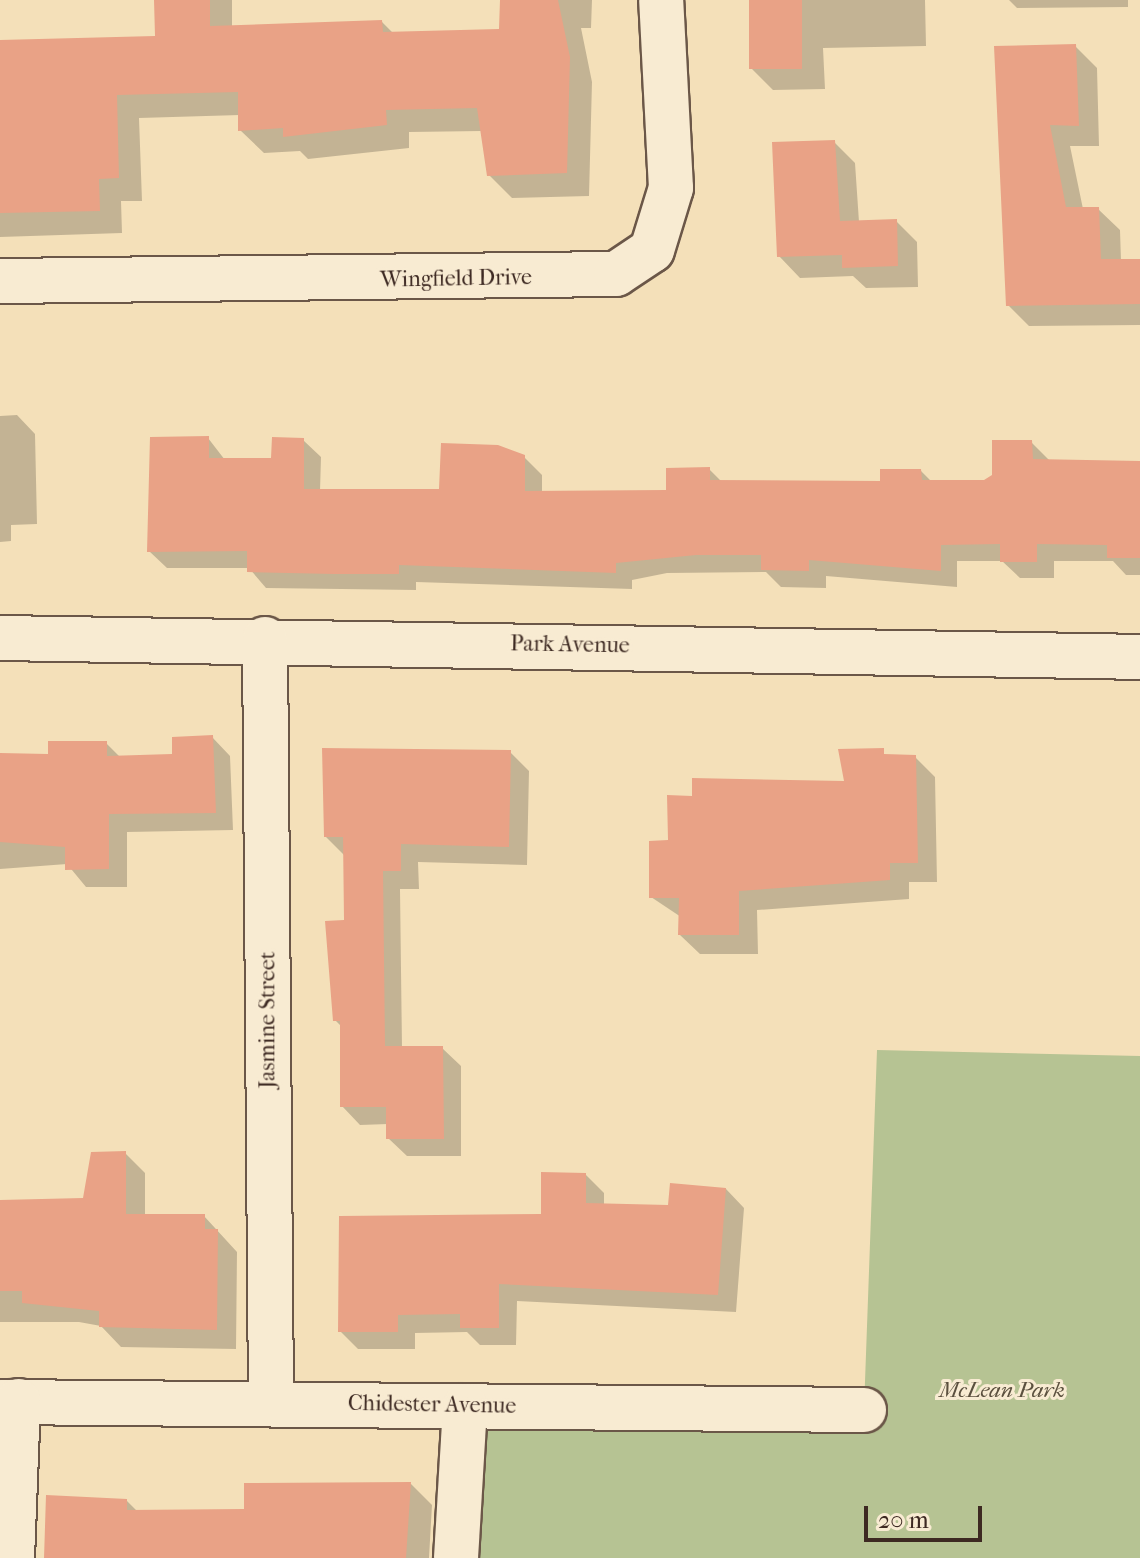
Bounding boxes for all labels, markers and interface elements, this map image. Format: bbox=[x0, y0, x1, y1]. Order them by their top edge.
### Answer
street label: Wingfield Drive bbox=[380, 264, 532, 294]
street label: Park Avenue bbox=[510, 631, 630, 659]
street label: Jasmine Street bbox=[255, 951, 281, 1089]
park label: McLean Park bbox=[939, 1378, 1065, 1404]
street label: Chidester Avenue bbox=[348, 1390, 516, 1420]
scale bar bbox=[868, 1490, 986, 1540]
text: 20 m bbox=[878, 1506, 929, 1534]

